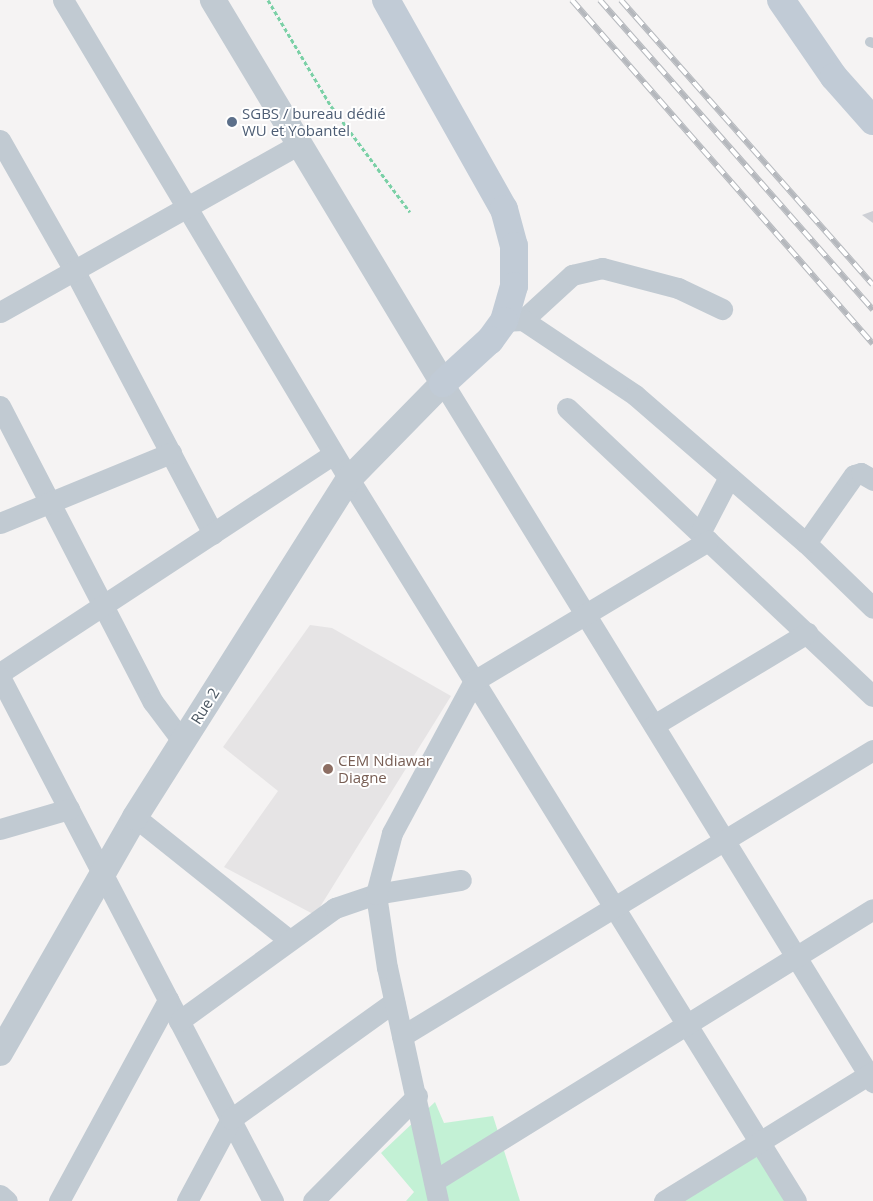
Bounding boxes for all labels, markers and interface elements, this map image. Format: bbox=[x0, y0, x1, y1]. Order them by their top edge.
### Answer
place label: SGBS / bureau dédié WU et Yobantel bbox=[242, 104, 386, 139]
marker: SGBS / bureau dédié WU et Yobantel bbox=[226, 116, 238, 128]
street label: Rue 2 bbox=[187, 685, 223, 727]
place label: CEM Ndiawar Diagne bbox=[338, 751, 432, 786]
marker: CEM Ndiawar Diagne bbox=[322, 763, 334, 775]

